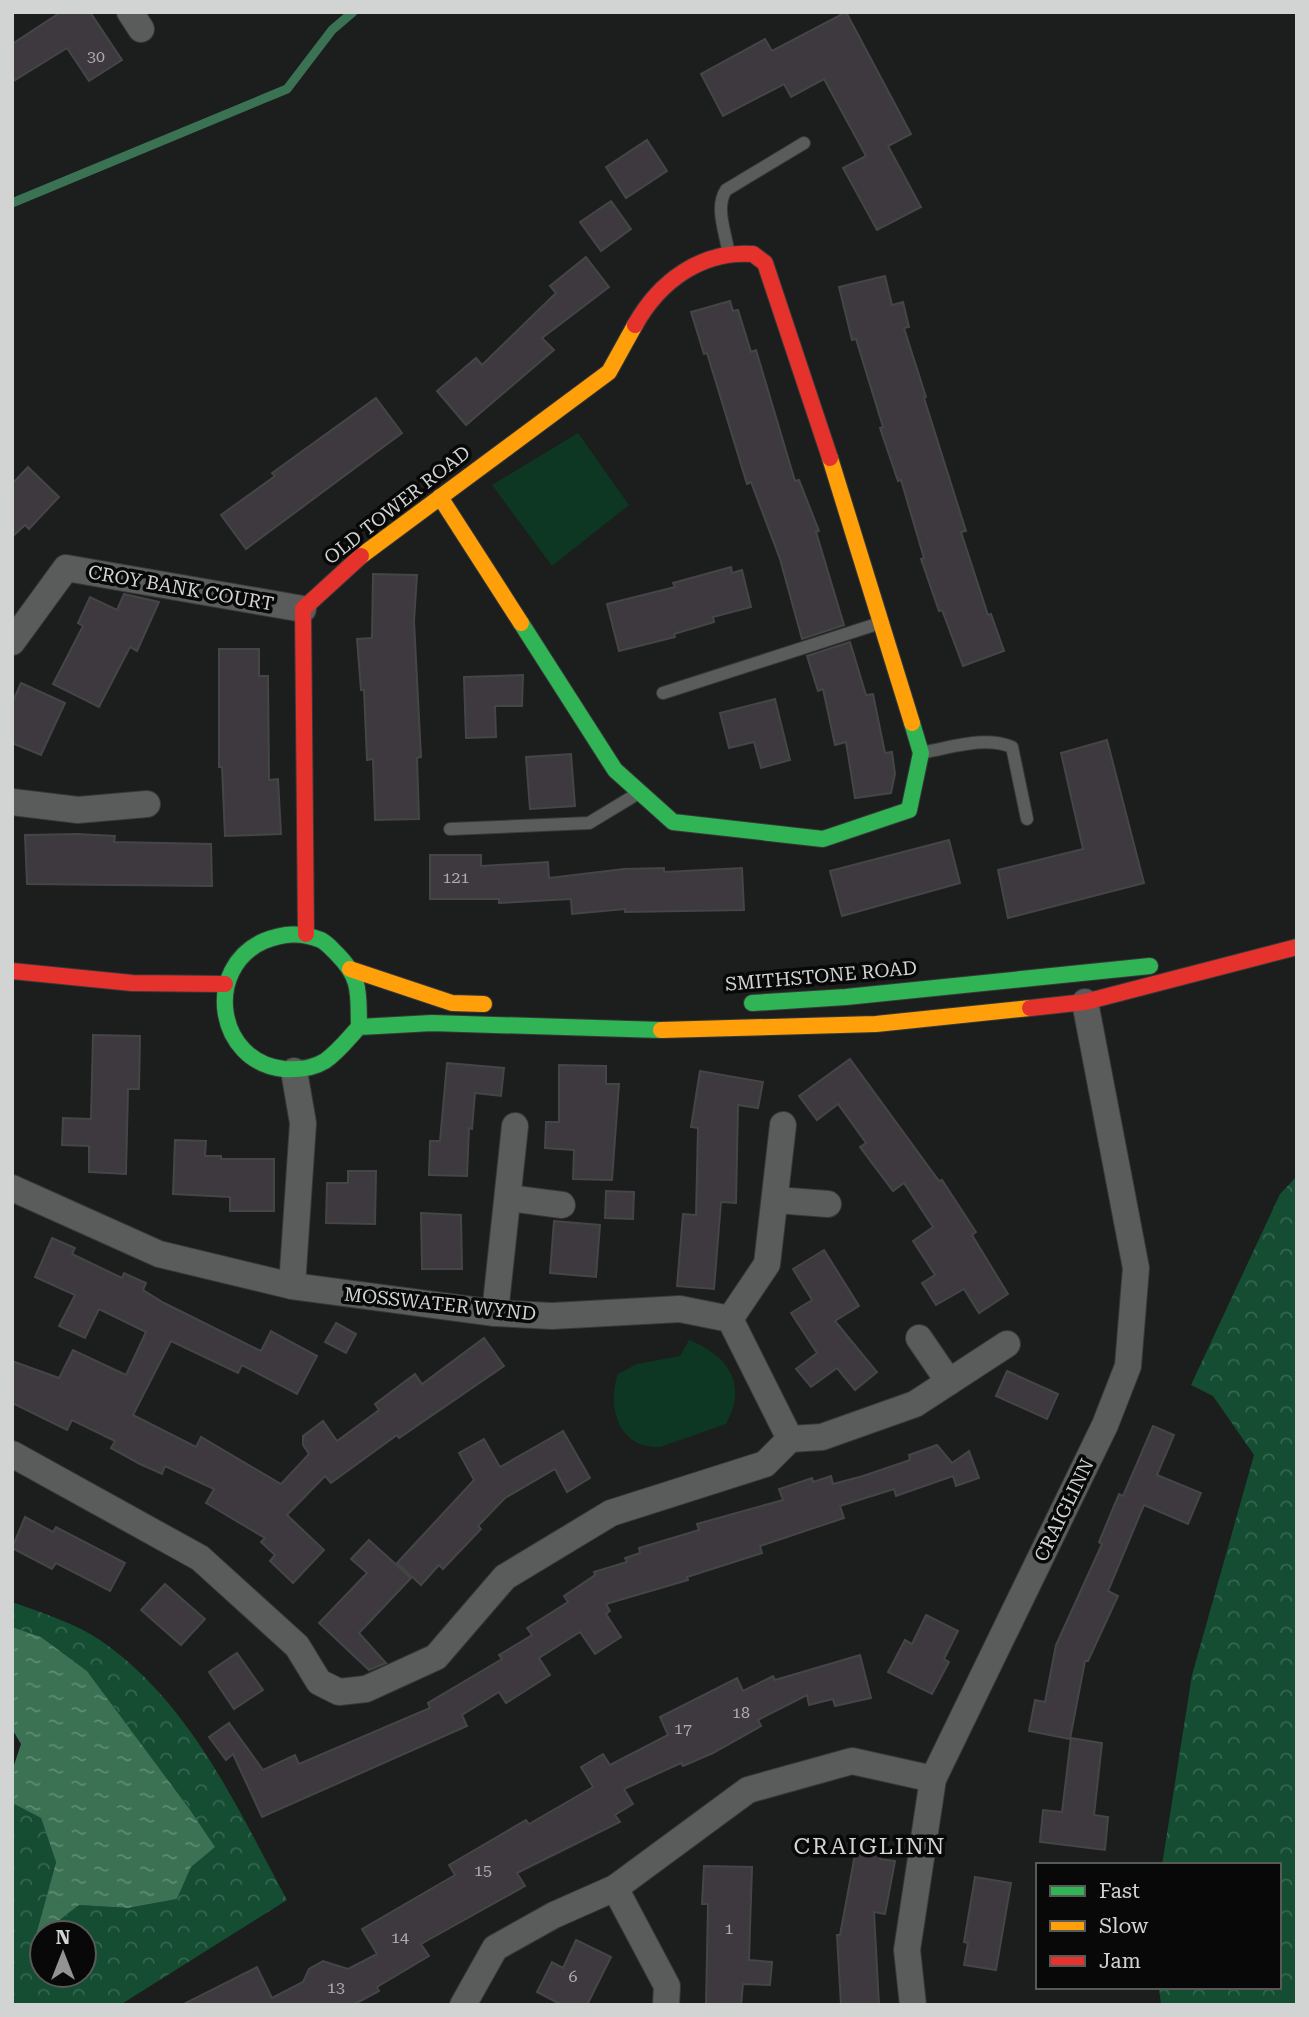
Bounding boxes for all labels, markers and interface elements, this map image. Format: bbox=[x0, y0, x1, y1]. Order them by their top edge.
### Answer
house number: 30 bbox=[87, 47, 105, 66]
street label: OLD TOWER ROAD bbox=[319, 441, 475, 569]
street label: CROY BANK COURT bbox=[86, 560, 276, 616]
house number: 121 bbox=[443, 868, 469, 887]
street label: SMITHSTONE ROAD bbox=[724, 956, 918, 996]
street label: MOSSWATER WYND bbox=[343, 1282, 537, 1326]
street label: CRAIGLINN bbox=[1029, 1455, 1099, 1565]
house number: 18 bbox=[732, 1703, 750, 1722]
house number: 17 bbox=[674, 1719, 692, 1738]
district label: CRAIGLINN bbox=[794, 1833, 946, 1860]
house number: 15 bbox=[474, 1861, 492, 1880]
legend bbox=[1036, 1863, 1281, 1989]
text: Fast bbox=[1099, 1879, 1140, 1903]
text: Slow bbox=[1099, 1914, 1149, 1938]
north arrow bbox=[28, 1919, 98, 1989]
house number: 1 bbox=[725, 1919, 734, 1938]
text: N bbox=[56, 1926, 71, 1949]
house number: 14 bbox=[391, 1928, 409, 1947]
text: Jam bbox=[1099, 1949, 1141, 1973]
house number: 6 bbox=[569, 1967, 578, 1986]
house number: 13 bbox=[327, 1978, 345, 1997]

